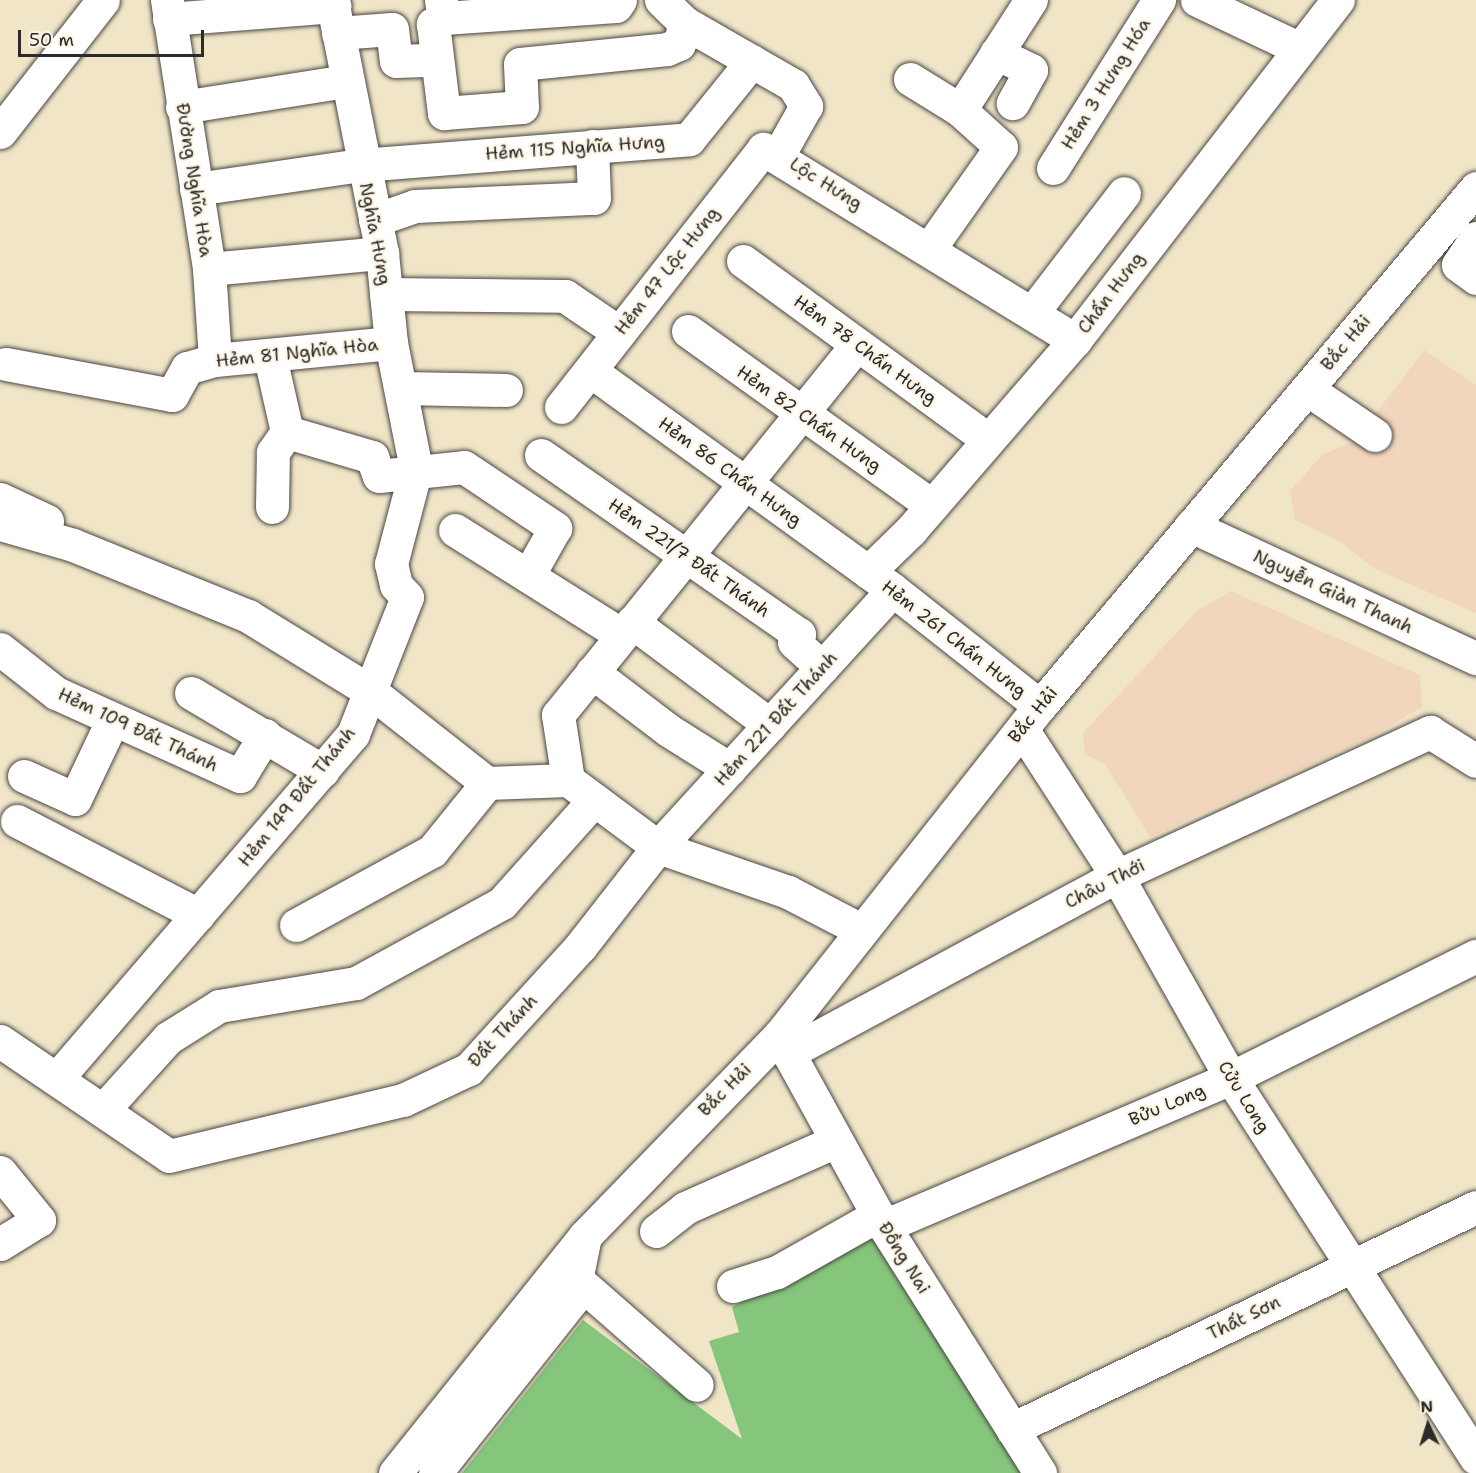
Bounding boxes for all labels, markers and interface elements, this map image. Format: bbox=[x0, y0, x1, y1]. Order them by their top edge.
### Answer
street label: Hẻm 3 Hưng Hóa bbox=[1057, 14, 1155, 154]
scale bar bbox=[21, 18, 207, 56]
text: 50 m bbox=[29, 28, 74, 52]
street label: Đường Nghĩa Hòa bbox=[171, 101, 217, 259]
street label: Hẻm 115 Nghĩa Hưng bbox=[484, 131, 666, 165]
street label: Lộc Hưng bbox=[786, 153, 866, 215]
street label: Nghĩa Hưng bbox=[354, 181, 396, 287]
street label: Hẻm 47 Lộc Hưng bbox=[610, 203, 724, 339]
street label: Chấn Hưng bbox=[1073, 248, 1149, 338]
street label: Hẻm 78 Chấn Hưng bbox=[789, 291, 941, 409]
street label: Bắc Hải bbox=[1316, 311, 1376, 375]
street label: Hẻm 81 Nghĩa Hòa bbox=[215, 334, 379, 372]
street label: Hẻm 82 Chấn Hưng bbox=[733, 361, 885, 477]
street label: Hẻm 86 Chấn Hưng bbox=[654, 413, 806, 531]
street label: Hẻm 221/7 Đất Thánh bbox=[604, 494, 774, 622]
street label: Nguyễn Giàn Thanh bbox=[1250, 545, 1416, 639]
street label: Hẻm 261 Chấn Hưng bbox=[877, 576, 1031, 702]
street label: Hẻm 221 Đất Thánh bbox=[710, 647, 842, 791]
street label: Hẻm 109 Đất Thánh bbox=[54, 683, 222, 777]
street label: Bắc Hải bbox=[1004, 683, 1062, 747]
street label: Hẻm 149 Đất Thánh bbox=[234, 723, 360, 871]
street label: Châu Thới bbox=[1061, 855, 1149, 913]
street label: Đất Thánh bbox=[464, 990, 542, 1072]
street label: Cửu Long bbox=[1213, 1057, 1275, 1137]
street label: Bắc Hải bbox=[694, 1059, 756, 1121]
street label: Bửu Long bbox=[1126, 1079, 1208, 1131]
street label: Đồng Nai bbox=[874, 1218, 934, 1298]
street label: Thất Sơn bbox=[1204, 1291, 1284, 1345]
north arrow bbox=[1398, 1395, 1458, 1455]
text: N bbox=[1420, 1396, 1434, 1417]

